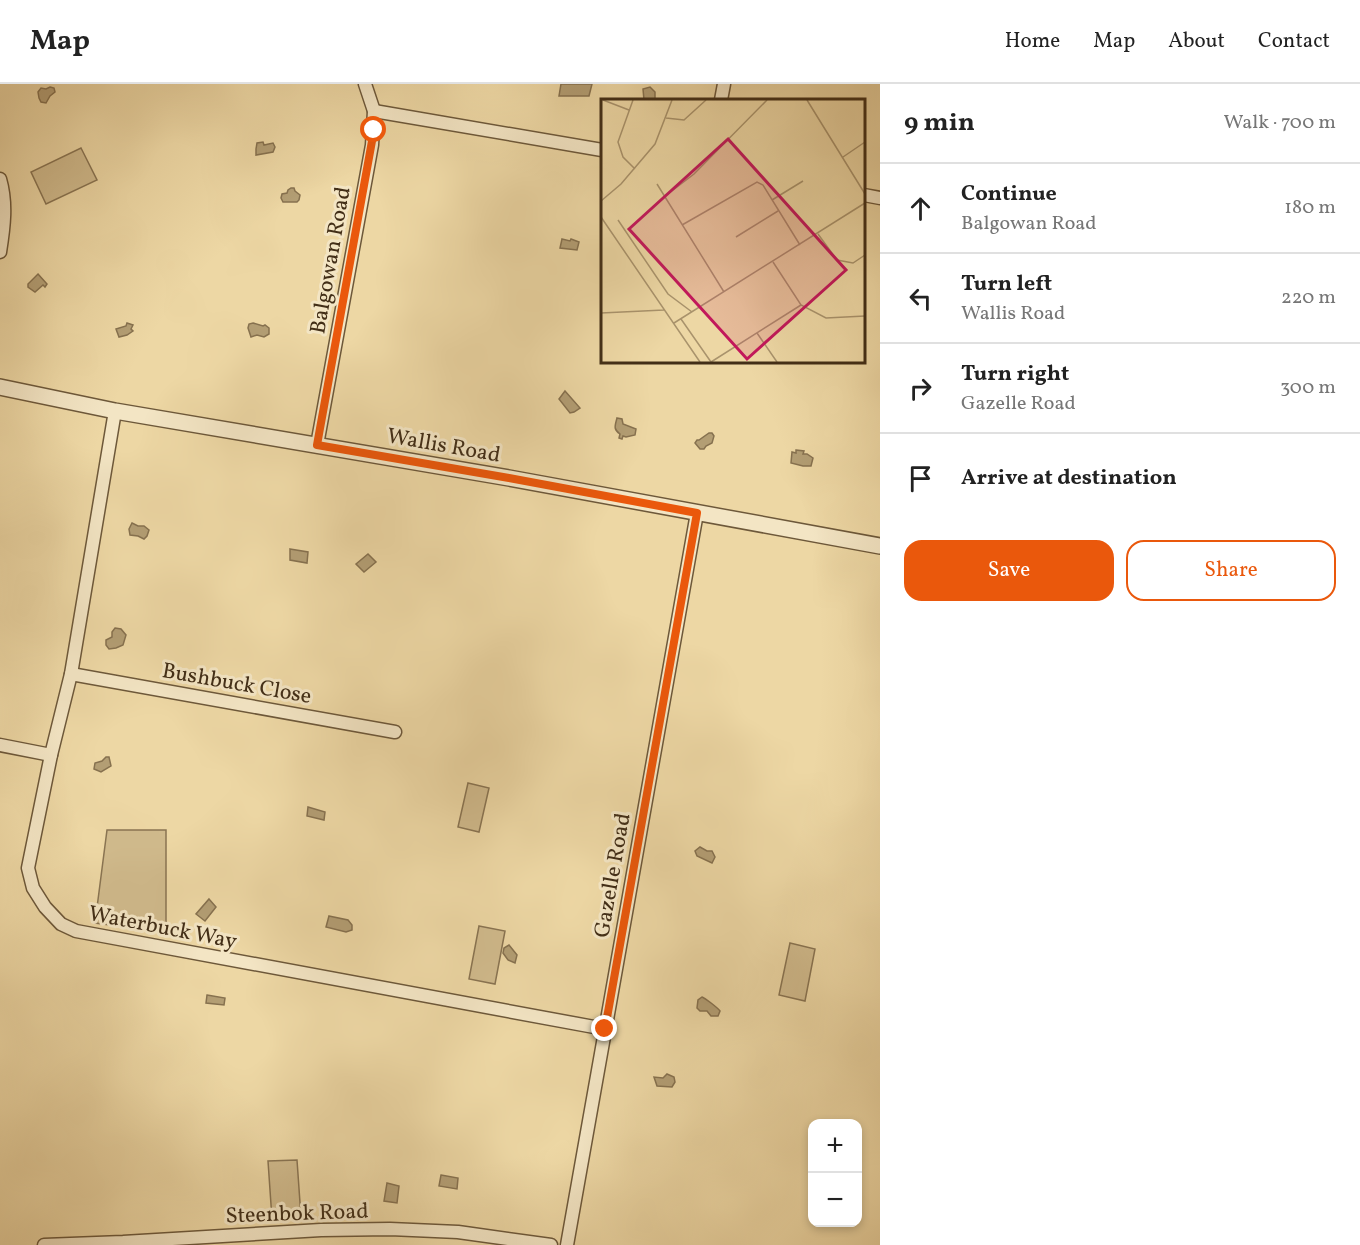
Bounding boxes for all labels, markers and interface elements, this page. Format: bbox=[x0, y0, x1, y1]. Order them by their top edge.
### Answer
text: Map bbox=[30, 22, 90, 61]
text: Home bbox=[1005, 27, 1060, 56]
text: Map bbox=[1093, 27, 1135, 56]
text: About bbox=[1168, 27, 1225, 56]
text: Contact bbox=[1258, 27, 1330, 56]
inset map bbox=[601, 99, 865, 363]
text: 9 min bbox=[904, 105, 975, 141]
text: Walk · 700 m bbox=[1224, 109, 1336, 137]
route start bbox=[360, 116, 386, 142]
text: Continue bbox=[961, 179, 1057, 210]
street label: Balgowan Road bbox=[303, 184, 360, 337]
icon: ahead bbox=[904, 192, 937, 225]
text: 180 m bbox=[1284, 194, 1336, 222]
text: Balgowan Road bbox=[961, 210, 1097, 238]
text: Turn left bbox=[961, 269, 1052, 300]
icon: left bbox=[904, 282, 937, 315]
text: 220 m bbox=[1281, 284, 1336, 312]
text: Wallis Road bbox=[961, 300, 1065, 328]
text: Turn right bbox=[961, 359, 1069, 390]
icon: right bbox=[904, 372, 937, 405]
text: 300 m bbox=[1280, 374, 1336, 402]
text: Gazelle Road bbox=[961, 390, 1076, 418]
street label: Wallis Road bbox=[384, 421, 503, 472]
icon: arrive bbox=[904, 462, 937, 495]
text: Arrive at destination bbox=[961, 463, 1177, 494]
button: Save bbox=[904, 540, 1114, 601]
button: Share bbox=[1126, 540, 1336, 601]
street label: Bushbuck Close bbox=[159, 656, 314, 713]
street label: Gazelle Road bbox=[587, 811, 640, 940]
street label: Waterbuck Way bbox=[86, 899, 239, 958]
route end bbox=[591, 1015, 617, 1041]
map controls bbox=[808, 1119, 862, 1227]
button: + bbox=[808, 1119, 862, 1173]
button: − bbox=[808, 1173, 862, 1227]
street label: Steenbok Road bbox=[225, 1197, 369, 1232]

